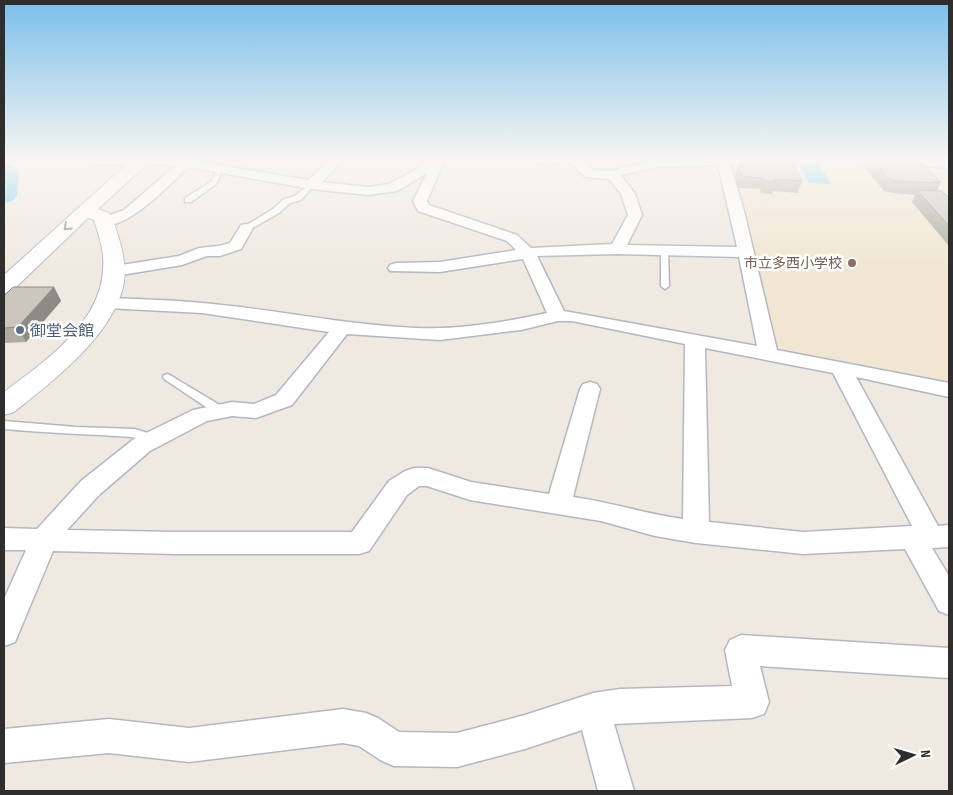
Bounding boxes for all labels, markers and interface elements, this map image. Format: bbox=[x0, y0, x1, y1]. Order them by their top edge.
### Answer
one-way arrow bbox=[63, 222, 72, 231]
place label: 市立多西小学校 bbox=[744, 255, 842, 272]
marker: 市立多西小学校 bbox=[846, 257, 858, 269]
place label: 御堂会館 bbox=[30, 322, 94, 341]
marker: 御堂会館 bbox=[14, 324, 26, 336]
north arrow bbox=[888, 730, 938, 780]
text: N bbox=[917, 749, 934, 758]

